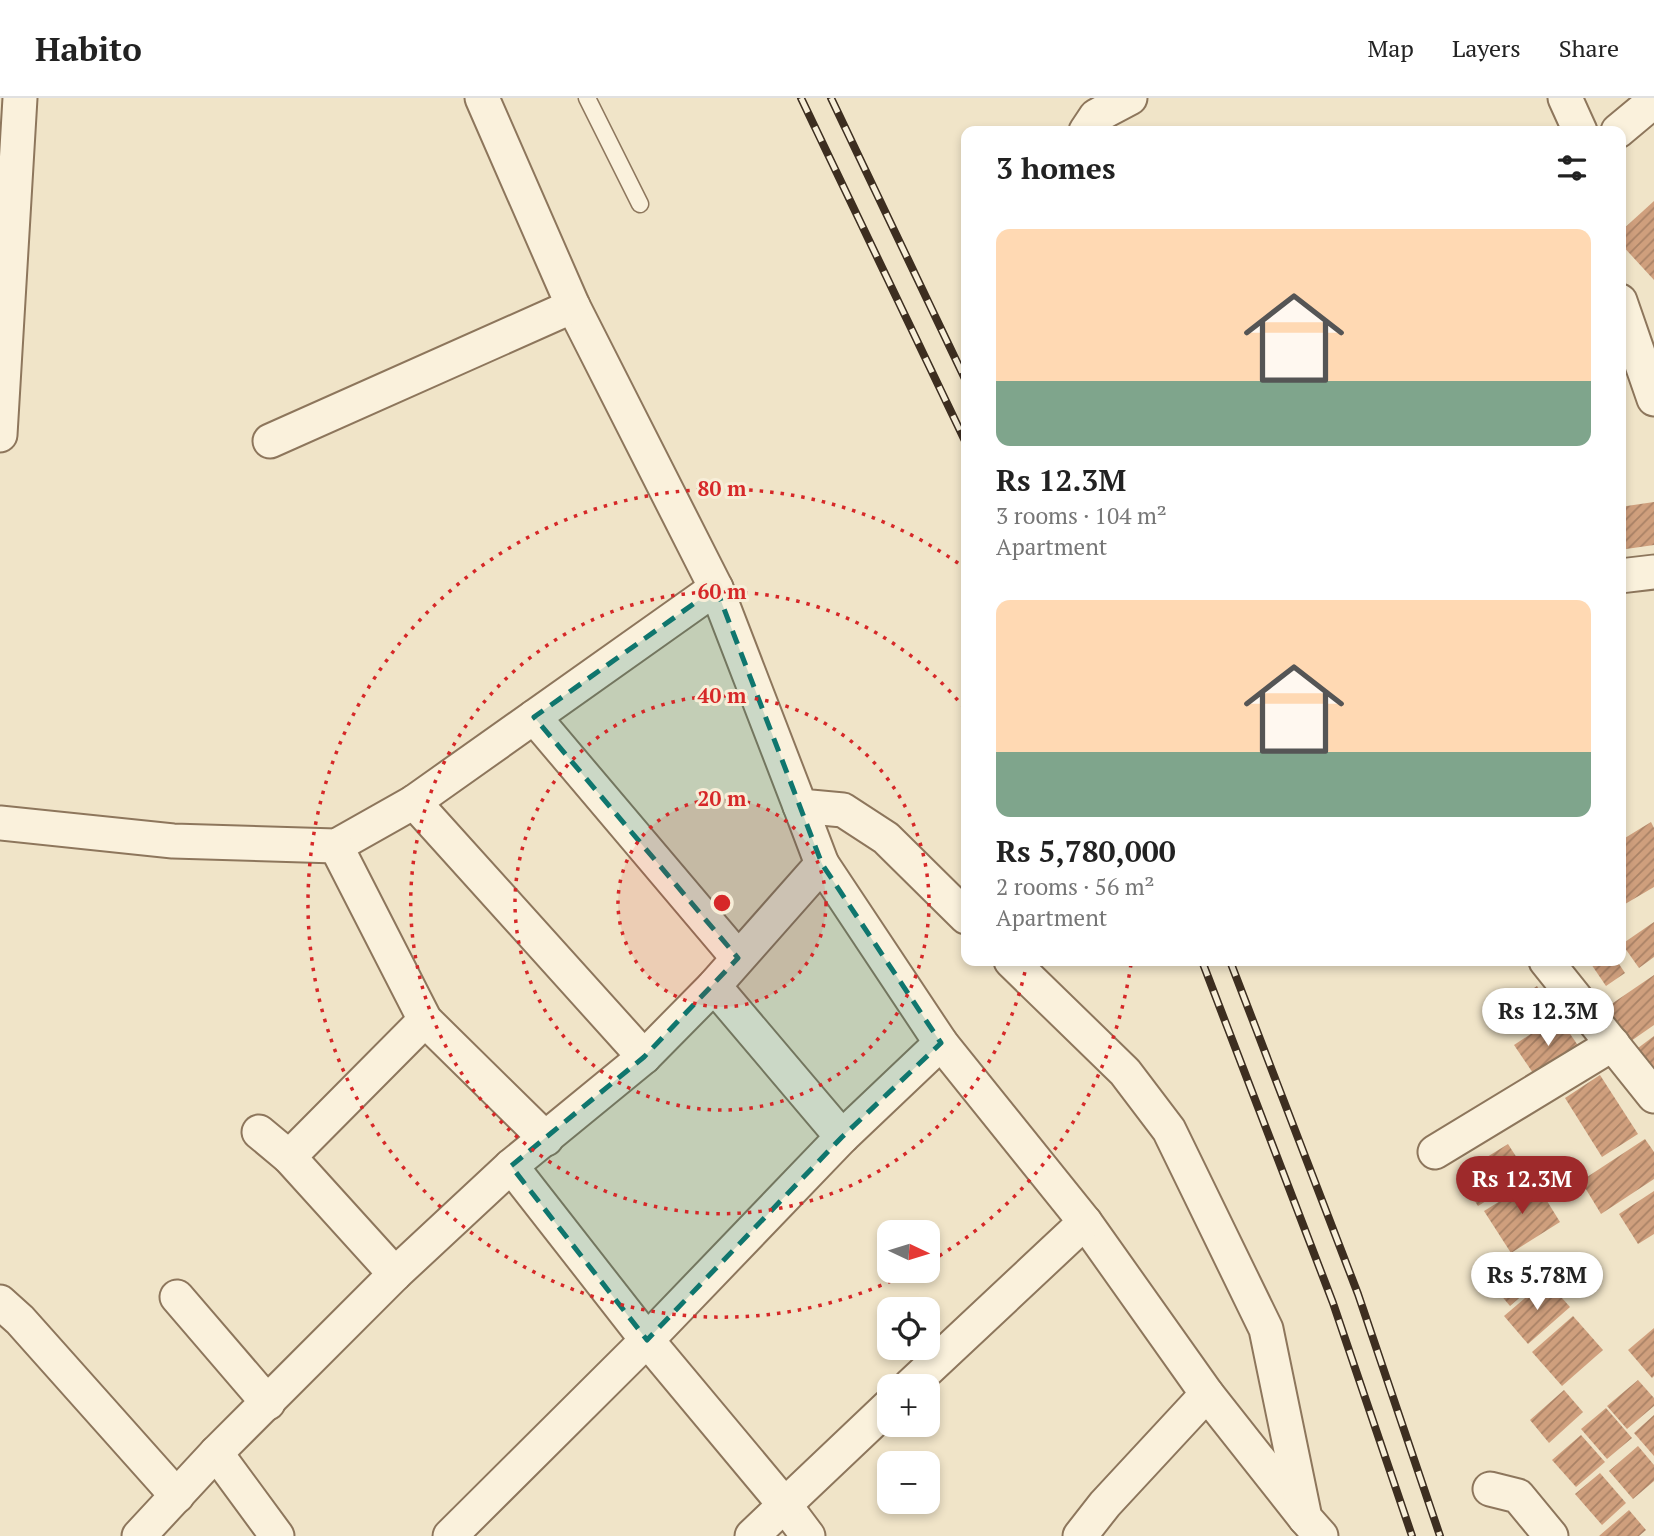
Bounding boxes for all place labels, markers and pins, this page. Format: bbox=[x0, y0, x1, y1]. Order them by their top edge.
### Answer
centre of rings bbox=[710, 891, 734, 915]
pin: Rs 12.3M bbox=[1476, 988, 1620, 1048]
pin: Rs 12.3M bbox=[1450, 1156, 1594, 1216]
pin: Rs 5.78M bbox=[1465, 1252, 1609, 1312]

